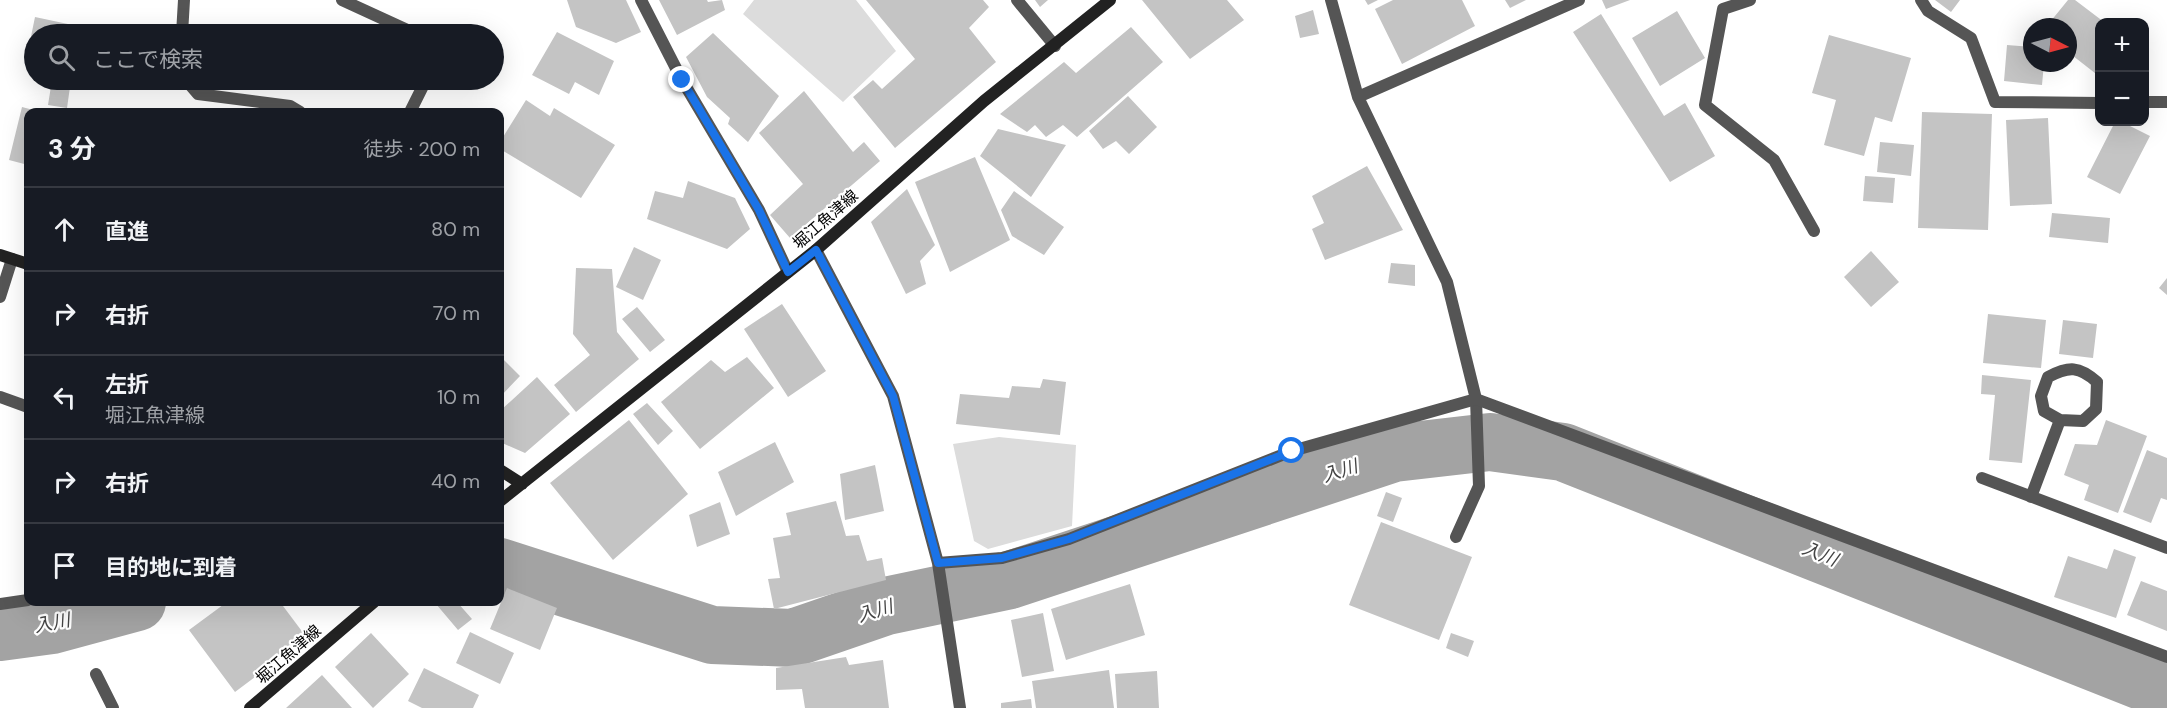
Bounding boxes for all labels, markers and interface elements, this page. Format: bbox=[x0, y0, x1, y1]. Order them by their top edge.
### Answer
north arrow bbox=[2023, 18, 2077, 72]
map controls bbox=[2095, 18, 2149, 126]
button: + bbox=[2095, 18, 2149, 72]
search box bbox=[24, 24, 504, 90]
icon: search bbox=[45, 41, 78, 74]
text: ここで検索 bbox=[93, 45, 203, 74]
route end bbox=[668, 66, 694, 92]
button: − bbox=[2095, 72, 2149, 126]
text: 3 分 bbox=[48, 132, 96, 166]
text: 徒歩 · 200 m bbox=[364, 136, 480, 162]
street label: 堀江魚津線 bbox=[788, 185, 862, 254]
icon: ahead bbox=[48, 213, 81, 246]
text: 80 m bbox=[431, 216, 480, 242]
text: 直進 bbox=[105, 217, 149, 246]
icon: right bbox=[48, 297, 81, 330]
text: 70 m bbox=[433, 300, 480, 326]
text: 右折 bbox=[105, 301, 149, 330]
text: 左折 bbox=[105, 370, 149, 399]
icon: left bbox=[48, 381, 81, 414]
text: 10 m bbox=[437, 384, 480, 410]
text: 堀江魚津線 bbox=[105, 402, 205, 428]
route start bbox=[1278, 437, 1304, 463]
water label: 入川 bbox=[1319, 453, 1363, 488]
icon: right bbox=[48, 465, 81, 498]
text: 40 m bbox=[431, 468, 480, 494]
text: 右折 bbox=[105, 469, 149, 498]
water label: 入川 bbox=[1799, 536, 1843, 573]
icon: arrive bbox=[48, 549, 81, 582]
text: 目的地に到着 bbox=[105, 553, 237, 582]
water label: 入川 bbox=[854, 594, 898, 628]
water label: 入川 bbox=[32, 607, 74, 638]
street label: 堀江魚津線 bbox=[251, 620, 325, 689]

